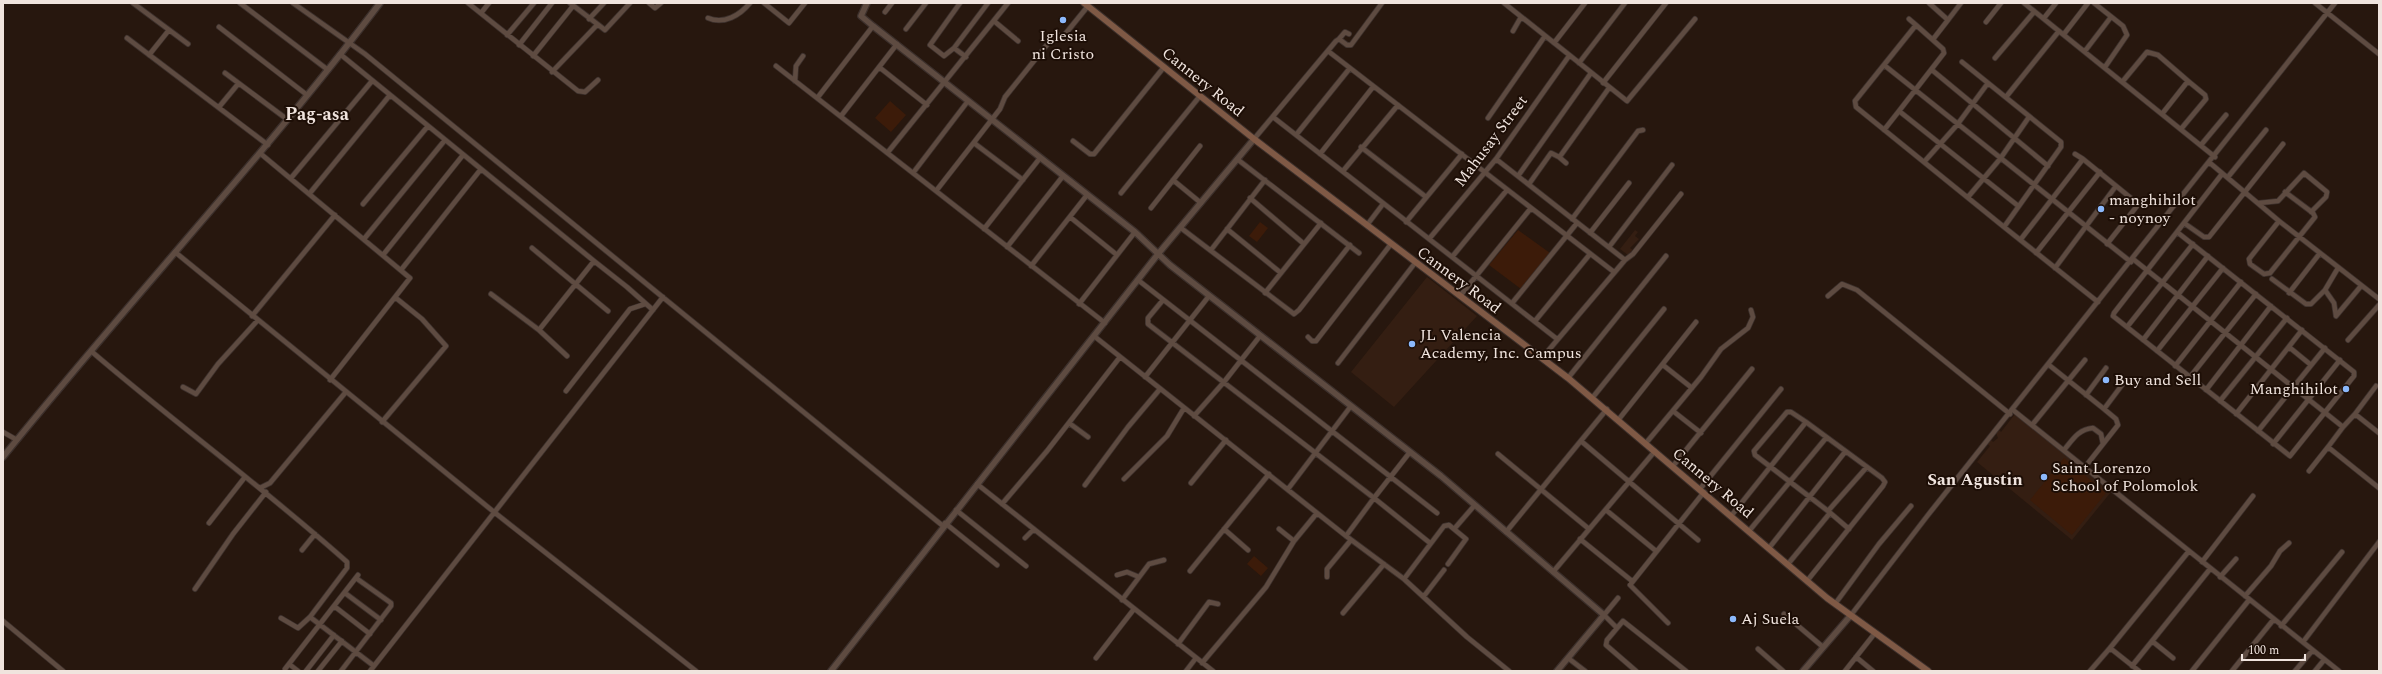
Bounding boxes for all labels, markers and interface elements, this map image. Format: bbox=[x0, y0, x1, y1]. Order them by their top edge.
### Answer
marker: Iglesia ni Cristo bbox=[1058, 15, 1068, 25]
place label: Iglesia ni Cristo bbox=[1032, 24, 1094, 66]
street label: Cannery Road bbox=[1157, 41, 1249, 123]
street label: Mahusay Street bbox=[1448, 90, 1534, 192]
district label: Pag-asa bbox=[285, 101, 350, 128]
place label: manghihilot - noynoy bbox=[2109, 188, 2196, 230]
marker: manghihilot - noynoy bbox=[2096, 204, 2106, 214]
street label: Cannery Road bbox=[1412, 240, 1506, 320]
place label: JL Valencia Academy, Inc. Campus bbox=[1420, 323, 1582, 365]
marker: JL Valencia Academy, Inc. Campus bbox=[1407, 339, 1417, 349]
place label: Buy and Sell bbox=[2114, 368, 2201, 392]
marker: Buy and Sell bbox=[2101, 375, 2111, 385]
place label: Manghihilot bbox=[2250, 377, 2338, 401]
marker: Manghihilot bbox=[2341, 384, 2351, 394]
street label: Cannery Road bbox=[1667, 442, 1759, 524]
place label: Saint Lorenzo School of Polomolok bbox=[2052, 456, 2199, 498]
district label: San Agustin bbox=[1927, 467, 2023, 493]
marker: Saint Lorenzo School of Polomolok bbox=[2039, 472, 2049, 482]
place label: Aj Suela bbox=[1741, 607, 1800, 631]
marker: Aj Suela bbox=[1728, 614, 1738, 624]
scale bar bbox=[2242, 636, 2305, 662]
text: 100 m bbox=[2248, 641, 2279, 660]

